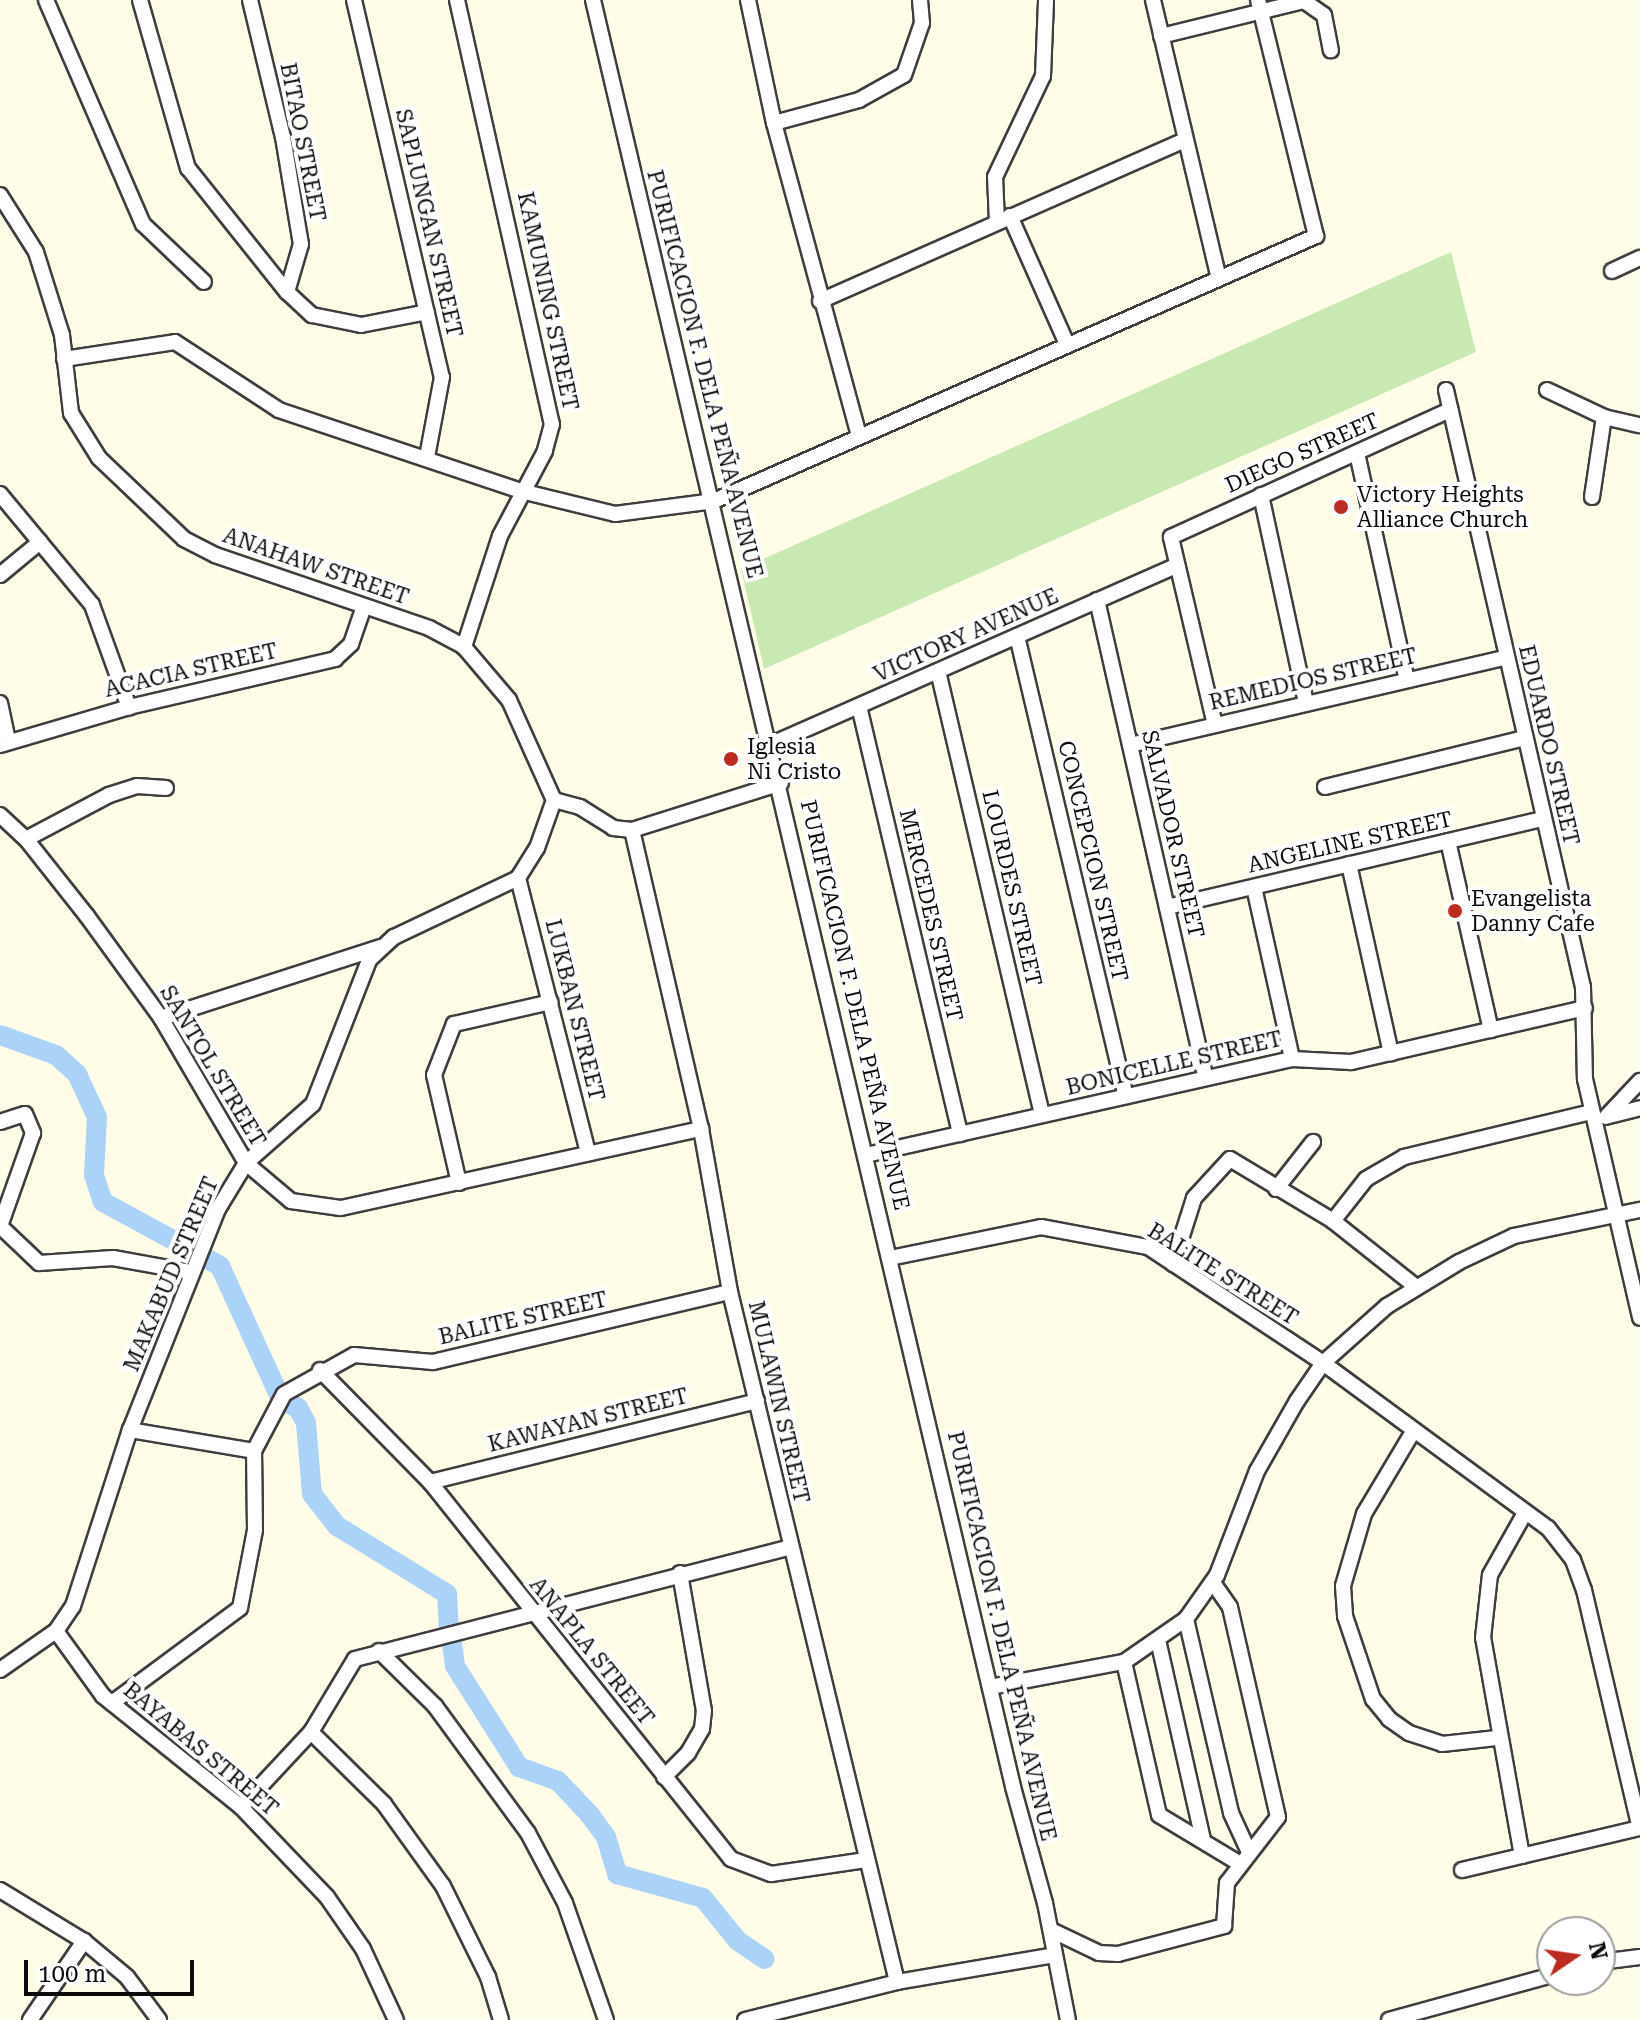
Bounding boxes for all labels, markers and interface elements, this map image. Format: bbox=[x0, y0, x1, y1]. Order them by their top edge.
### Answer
street label: BITAO STREET bbox=[275, 60, 331, 224]
street label: SAPLUNGAN STREET bbox=[390, 106, 468, 340]
street label: PURIFICACION F. DELA PEÑA AVENUE bbox=[641, 167, 769, 581]
street label: KAMUNING STREET bbox=[512, 189, 584, 413]
street label: DIEGO STREET bbox=[1221, 407, 1383, 499]
place label: Victory Heights Alliance Church bbox=[1357, 481, 1528, 532]
marker: Victory Heights Alliance Church bbox=[1332, 498, 1350, 516]
street label: ANAHAW STREET bbox=[220, 522, 412, 610]
street label: VICTORY AVENUE bbox=[870, 582, 1062, 688]
street label: ACACIA STREET bbox=[102, 637, 280, 703]
street label: REMEDIOS STREET bbox=[1207, 642, 1419, 716]
street label: EDUARDO STREET bbox=[1513, 642, 1585, 848]
street label: SALVADOR STREET bbox=[1136, 728, 1210, 940]
place label: Iglesia Ni Cristo bbox=[747, 733, 841, 784]
street label: CONCEPCION STREET bbox=[1052, 738, 1134, 984]
marker: Iglesia Ni Cristo bbox=[722, 750, 740, 768]
street label: LOURDES STREET bbox=[977, 787, 1047, 989]
street label: PURIFICACION F. DELA PEÑA AVENUE bbox=[795, 797, 915, 1213]
street label: MERCEDES STREET bbox=[894, 806, 968, 1024]
street label: ANGELINE STREET bbox=[1245, 806, 1455, 878]
place label: Evangelista Danny Cafe bbox=[1471, 885, 1595, 936]
marker: Evangelista Danny Cafe bbox=[1446, 902, 1464, 920]
street label: LUKBAN STREET bbox=[540, 916, 610, 1104]
street label: SANTOL STREET bbox=[154, 981, 272, 1151]
street label: BONICELLE STREET bbox=[1063, 1025, 1285, 1101]
street label: MAKABUD STREET bbox=[118, 1173, 224, 1375]
street label: BALITE STREET bbox=[1143, 1217, 1303, 1331]
street label: BALITE STREET bbox=[436, 1286, 610, 1350]
street label: MULAWIN STREET bbox=[743, 1298, 815, 1506]
street label: KAWAYAN STREET bbox=[485, 1382, 691, 1458]
street label: PURIFICACION F. DELA PEÑA AVENUE bbox=[942, 1428, 1062, 1844]
street label: ANAPLA STREET bbox=[524, 1572, 660, 1730]
street label: BAYABAS STREET bbox=[118, 1677, 284, 1821]
north arrow bbox=[1536, 1916, 1616, 1996]
text: N bbox=[1584, 1940, 1612, 1962]
scale bar bbox=[28, 1944, 198, 1994]
text: 100 m bbox=[38, 1960, 106, 1988]

